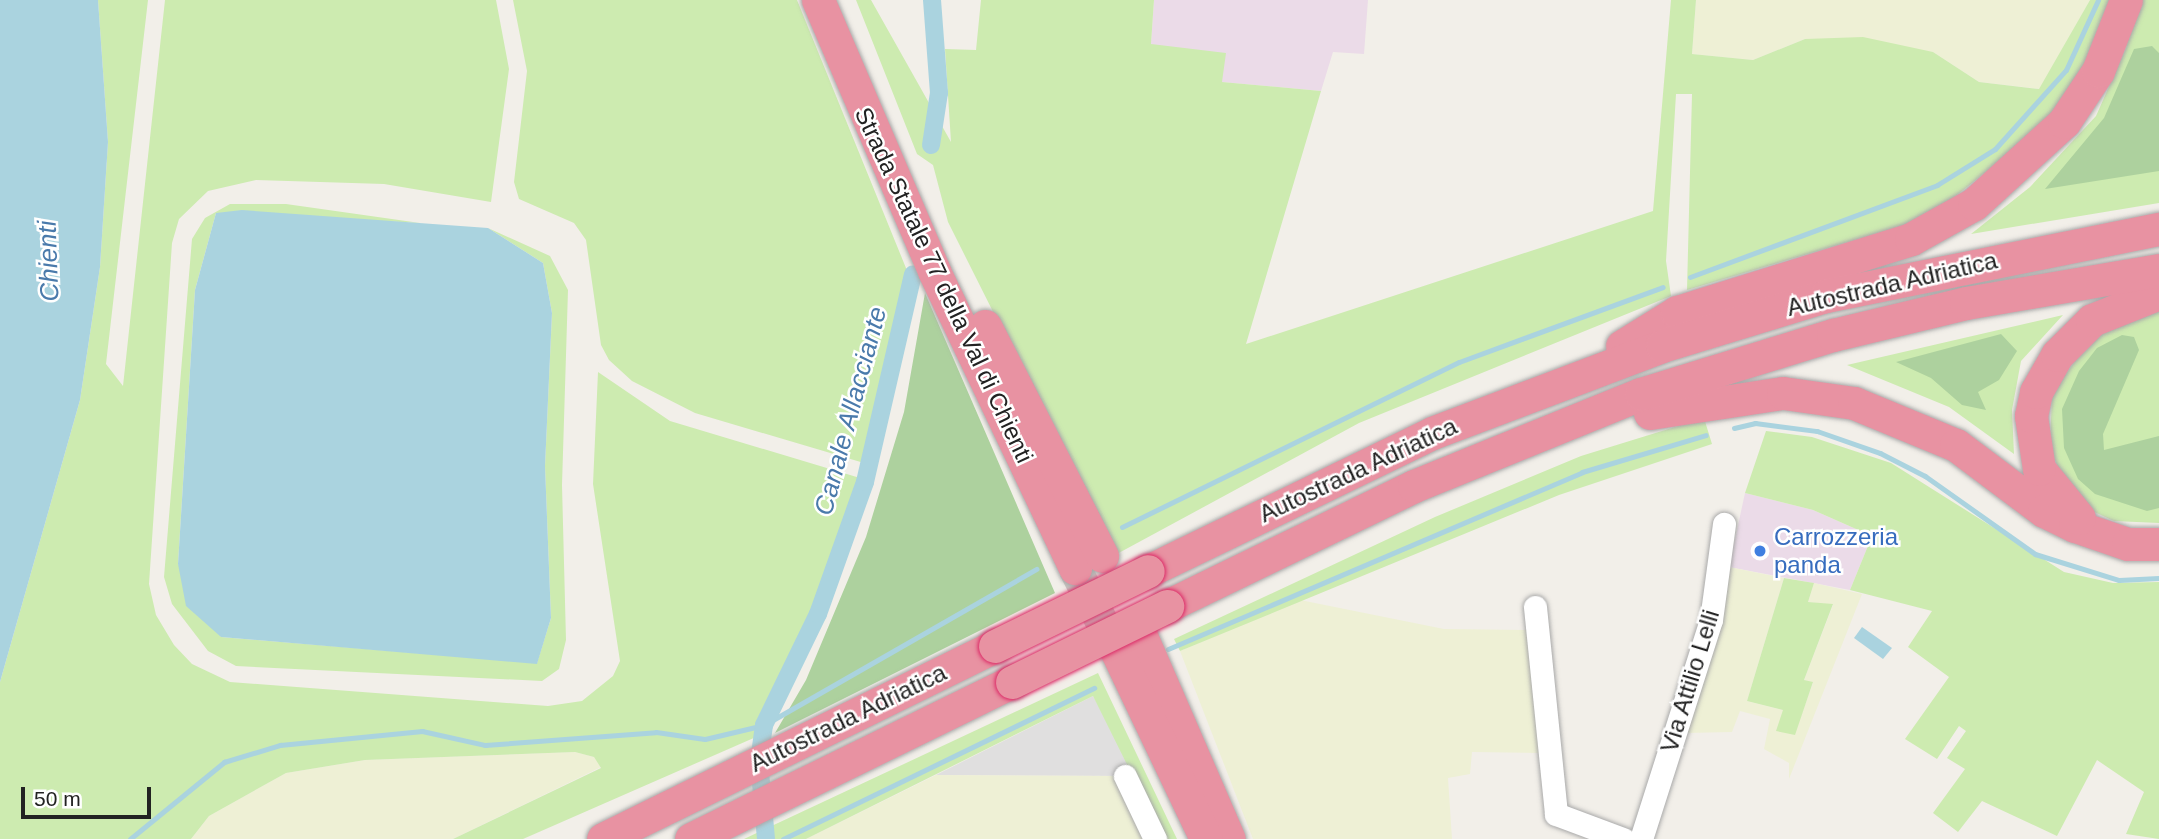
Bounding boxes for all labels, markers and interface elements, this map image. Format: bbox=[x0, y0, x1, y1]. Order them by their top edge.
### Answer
street label: Strada Statale 77 della Val di Chienti bbox=[849, 103, 1039, 467]
water label: Chienti bbox=[32, 220, 66, 302]
street label: Autostrada Adriatica bbox=[1783, 246, 2001, 322]
water label: Canale Allacciante bbox=[808, 303, 894, 519]
street label: Autostrada Adriatica bbox=[1254, 411, 1462, 529]
place label: Carrozzeria panda bbox=[1774, 523, 1898, 579]
marker: Carrozzeria panda bbox=[1752, 543, 1768, 559]
street label: Via Attilio Lelli bbox=[1654, 606, 1726, 756]
street label: Autostrada Adriatica bbox=[745, 658, 951, 778]
scale bar bbox=[24, 772, 154, 816]
text: 50 m bbox=[34, 787, 81, 810]

